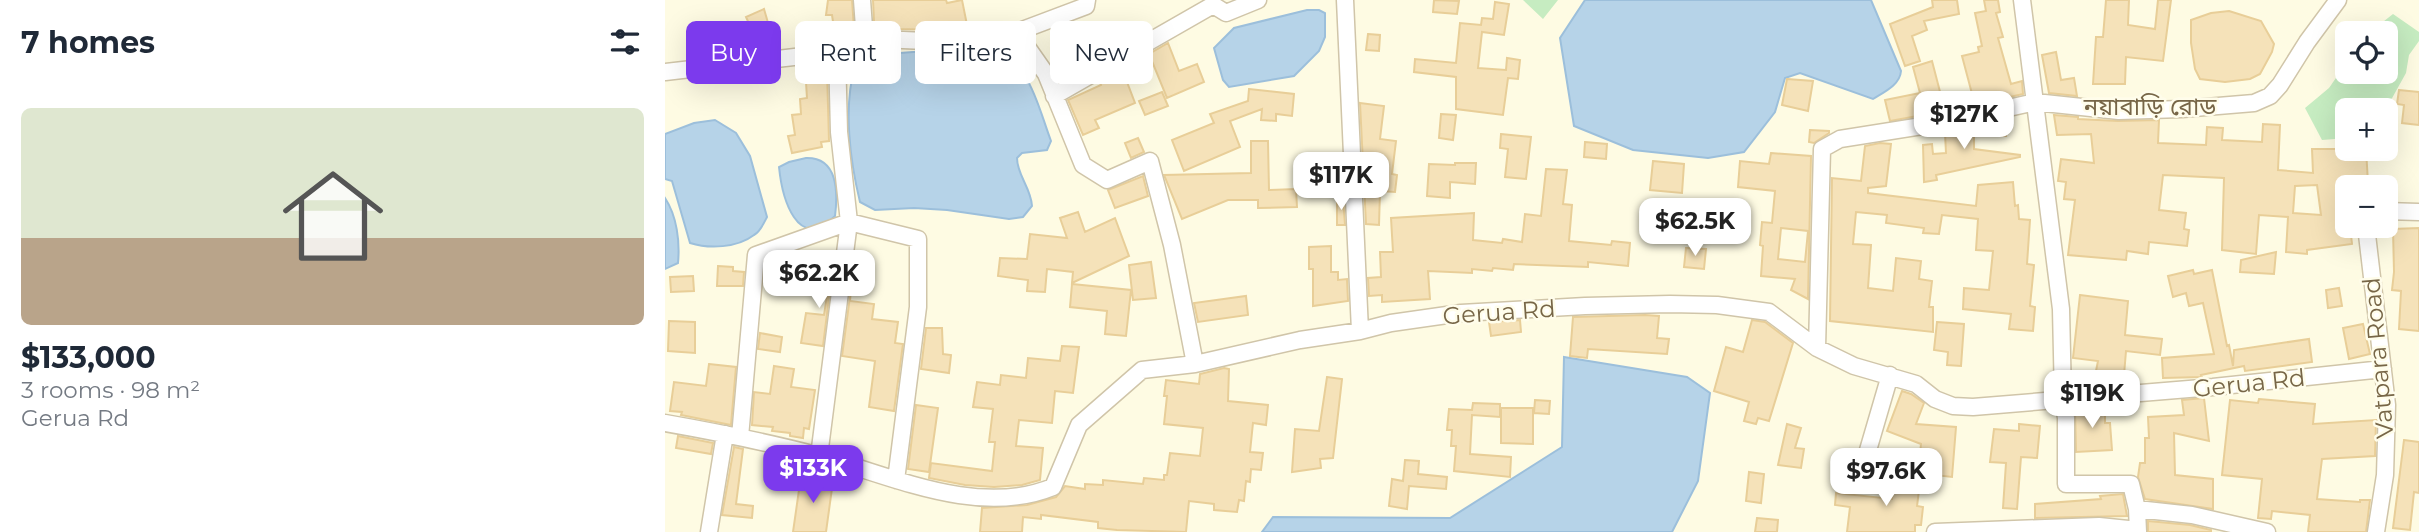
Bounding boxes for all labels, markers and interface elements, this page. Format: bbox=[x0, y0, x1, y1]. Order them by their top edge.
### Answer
chip: Buy bbox=[686, 21, 781, 84]
chip: Rent bbox=[795, 21, 901, 84]
chip: Filters bbox=[915, 21, 1036, 84]
chip: New bbox=[1050, 21, 1153, 84]
map controls bbox=[2335, 21, 2398, 238]
button: locate bbox=[2335, 21, 2398, 84]
icon: filters bbox=[606, 23, 644, 61]
text: 7 homes bbox=[21, 24, 155, 61]
pin: $127K bbox=[1915, 92, 2013, 151]
street label: নয়াবাড়ি রোড bbox=[2083, 92, 2217, 121]
button: + bbox=[2335, 98, 2398, 161]
text: $127K bbox=[1930, 100, 1998, 128]
pin: $117K bbox=[1292, 152, 1390, 212]
icon: home bbox=[270, 153, 396, 279]
text: $117K bbox=[1309, 161, 1373, 189]
button: − bbox=[2335, 175, 2398, 238]
pin: $62.5K bbox=[1638, 198, 1752, 258]
text: $62.5K bbox=[1655, 207, 1735, 235]
pin: $62.2K bbox=[762, 250, 876, 310]
text: $62.2K bbox=[779, 259, 859, 287]
street label: Vatpara Road bbox=[2357, 276, 2399, 440]
street label: Gerua Rd bbox=[1442, 294, 1556, 330]
text: $133,000 bbox=[21, 339, 156, 376]
street label: Gerua Rd bbox=[2191, 363, 2307, 403]
pin: $119K bbox=[2043, 370, 2141, 430]
text: 3 rooms · 98 m² bbox=[21, 376, 200, 404]
text: $119K bbox=[2060, 379, 2124, 407]
text: Gerua Rd bbox=[21, 404, 129, 432]
pin: $133K bbox=[764, 446, 862, 505]
pin: $97.6K bbox=[1829, 448, 1943, 508]
text: $133K bbox=[779, 454, 847, 482]
text: $97.6K bbox=[1846, 457, 1926, 485]

